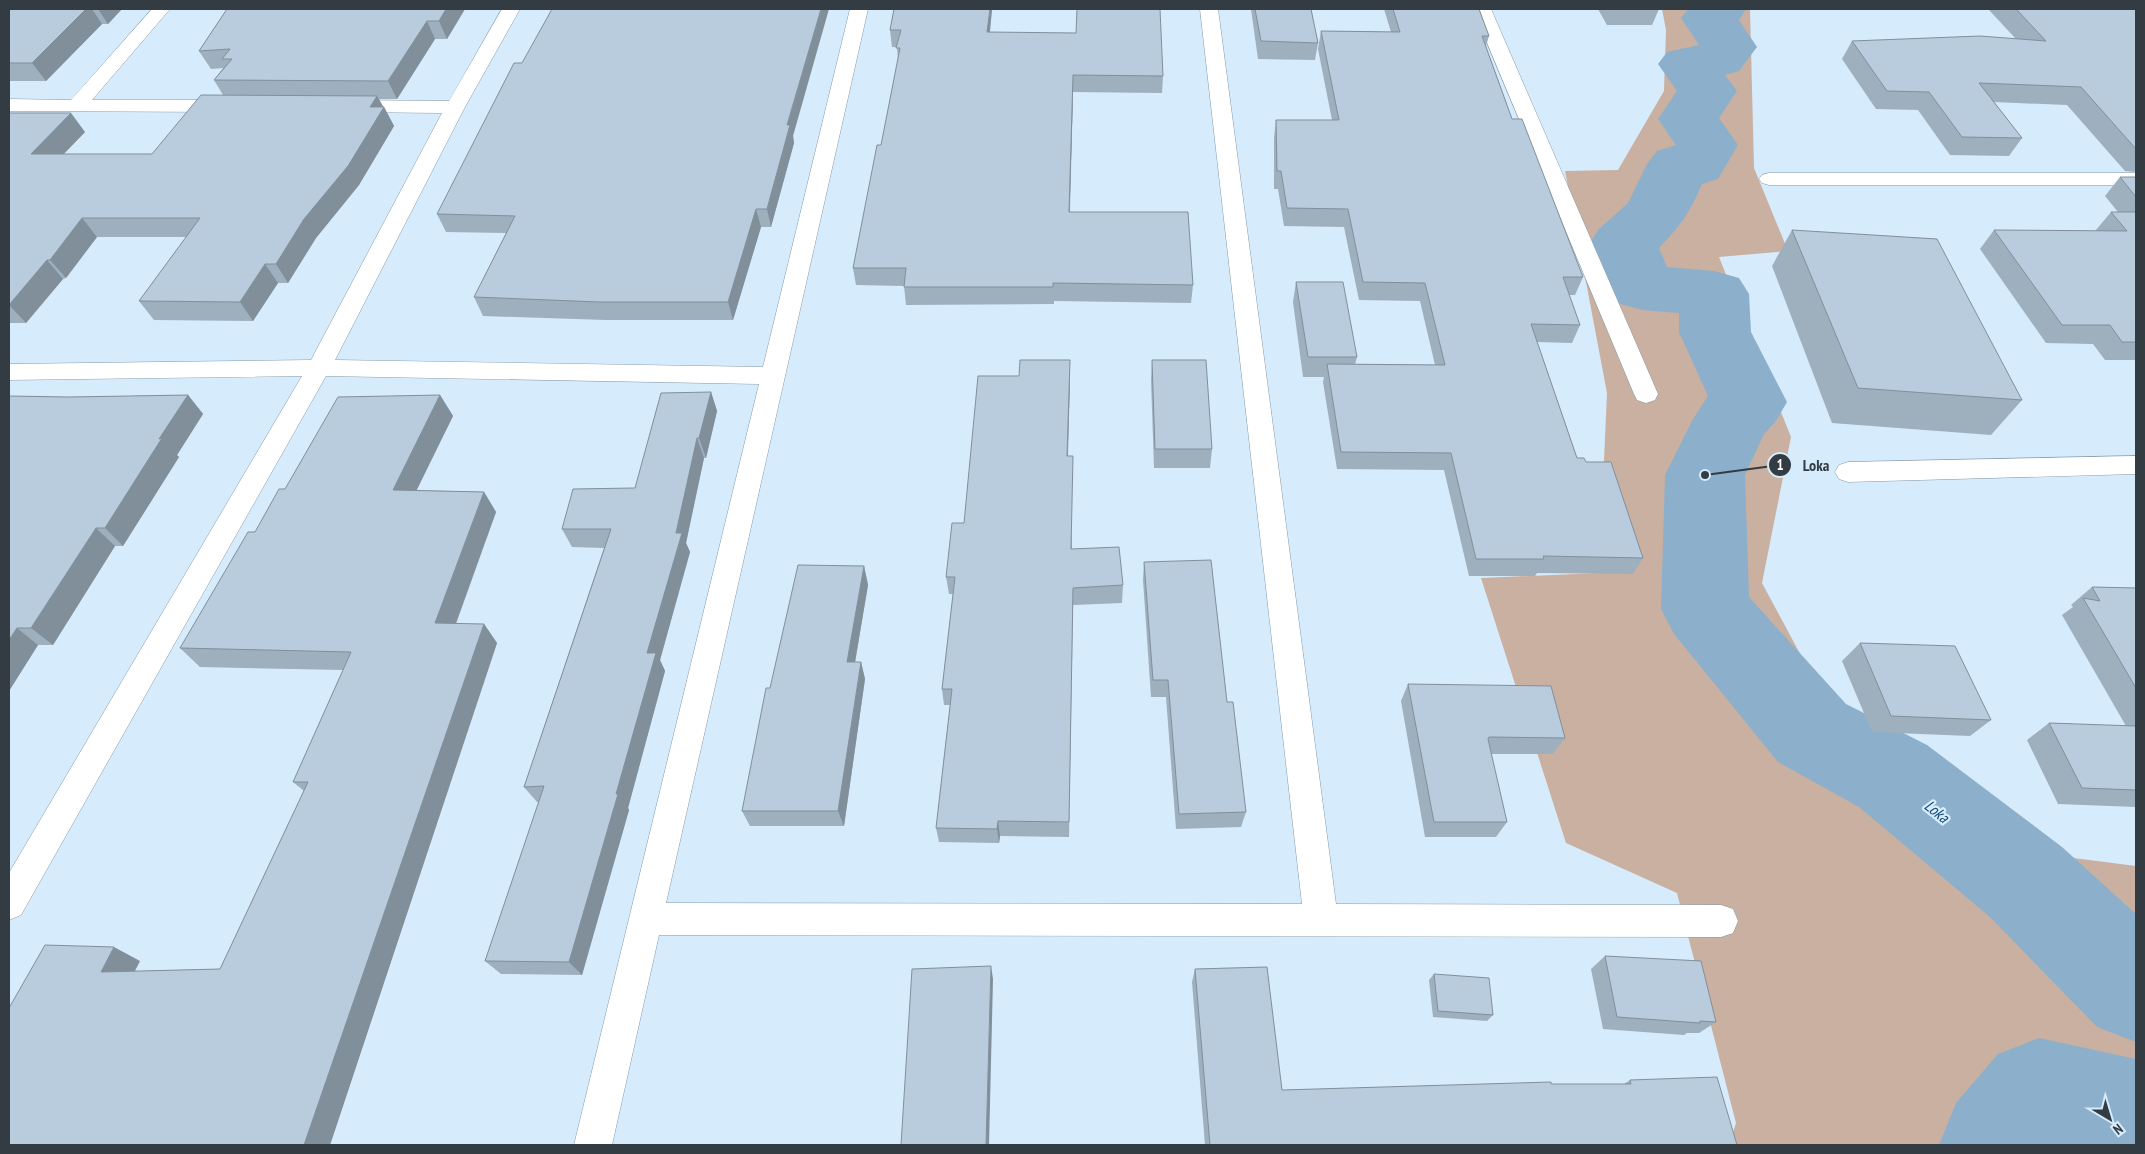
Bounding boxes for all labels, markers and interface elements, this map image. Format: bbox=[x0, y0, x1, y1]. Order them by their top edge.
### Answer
callout: Loka bbox=[1768, 449, 1839, 480]
text: 1 bbox=[1776, 455, 1784, 474]
text: Loka bbox=[1803, 455, 1830, 475]
water label: Loka bbox=[1921, 795, 1954, 828]
north arrow bbox=[2085, 1094, 2135, 1144]
text: N bbox=[2109, 1120, 2127, 1139]

